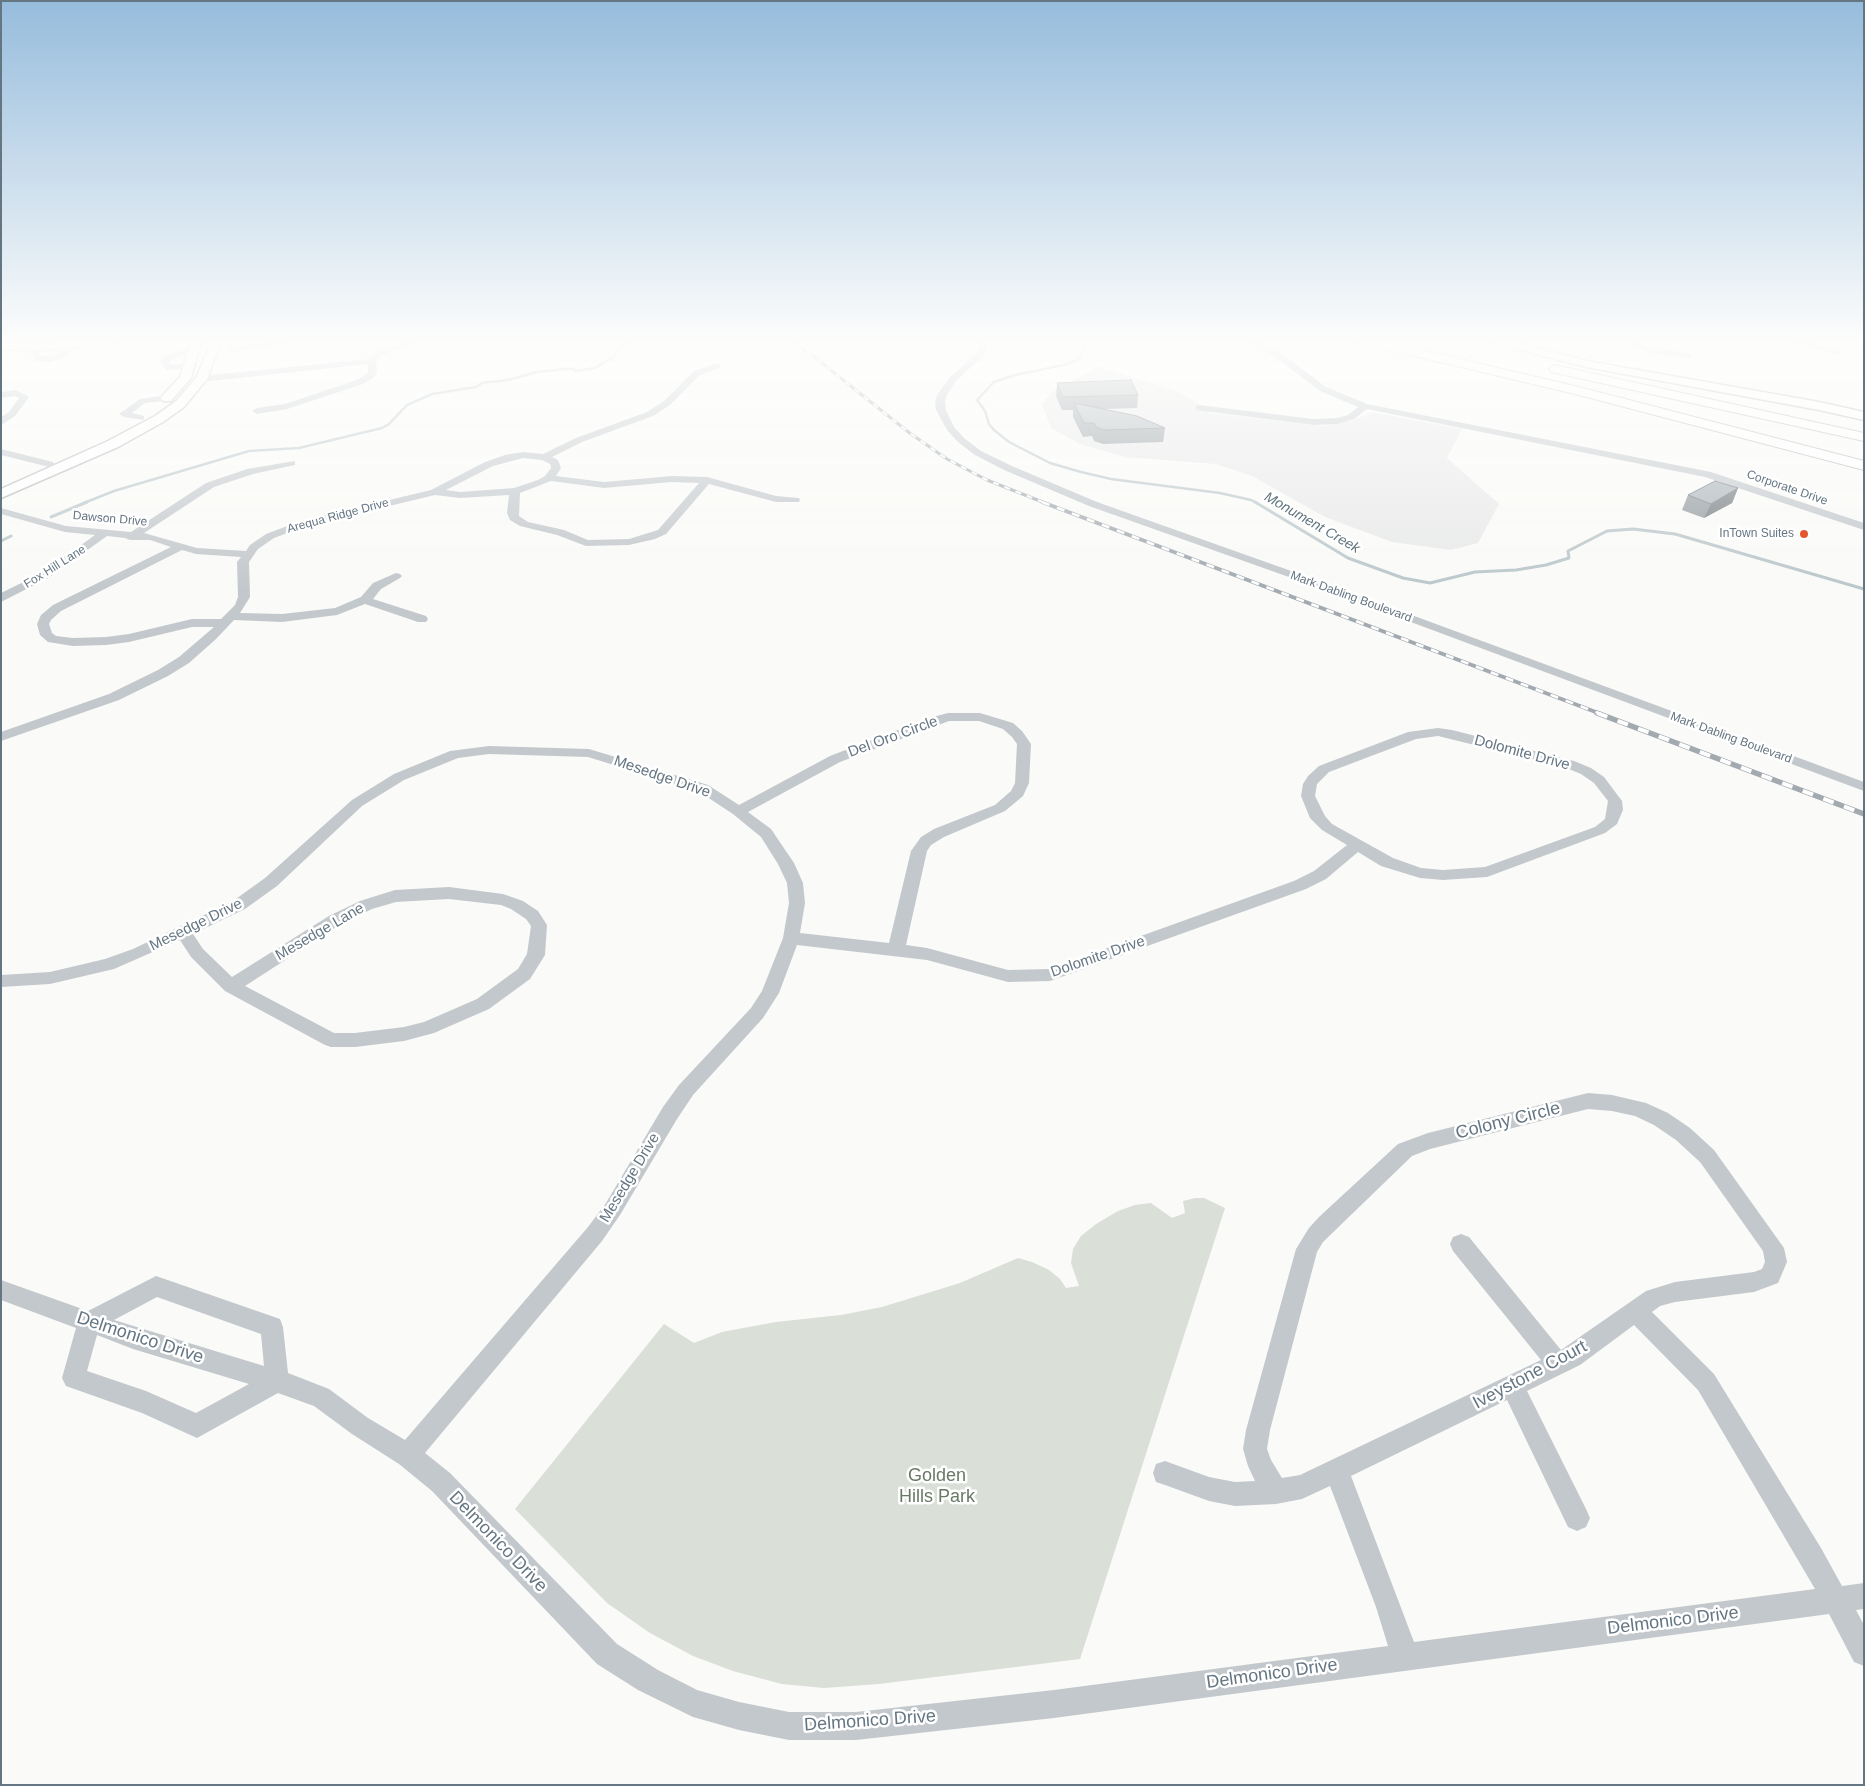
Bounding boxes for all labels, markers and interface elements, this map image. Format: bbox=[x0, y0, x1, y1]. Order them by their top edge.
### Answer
street label: Corporate Drive bbox=[1745, 467, 1829, 509]
water label: Monument Creek bbox=[1261, 489, 1363, 557]
street label: Arequa Ridge Drive bbox=[286, 495, 390, 537]
street label: Dawson Drive bbox=[72, 509, 148, 529]
place label: InTown Suites bbox=[1719, 527, 1794, 541]
marker: InTown Suites bbox=[1798, 528, 1810, 540]
street label: Fox Hill Lane bbox=[21, 542, 89, 592]
street label: Mark Dabling Boulevard bbox=[1288, 568, 1414, 626]
street label: Mark Dabling Boulevard bbox=[1668, 709, 1794, 767]
street label: Del Oro Circle bbox=[846, 712, 940, 762]
street label: Dolomite Drive bbox=[1472, 732, 1572, 774]
street label: Mesedge Drive bbox=[611, 752, 713, 802]
street label: Mesedge Drive bbox=[147, 895, 245, 955]
street label: Mesedge Lane bbox=[273, 899, 367, 965]
street label: Dolomite Drive bbox=[1049, 932, 1147, 982]
street label: Colony Circle bbox=[1453, 1098, 1563, 1144]
street label: Mesedge Drive bbox=[596, 1130, 664, 1226]
street label: Delmonico Drive bbox=[74, 1307, 206, 1369]
street label: Iveystone Court bbox=[1469, 1336, 1591, 1414]
park label: Golden Hills Park bbox=[899, 1465, 975, 1508]
street label: Delmonico Drive bbox=[444, 1487, 552, 1597]
street label: Delmonico Drive bbox=[1606, 1602, 1740, 1640]
street label: Delmonico Drive bbox=[1205, 1654, 1339, 1694]
street label: Delmonico Drive bbox=[803, 1706, 937, 1736]

